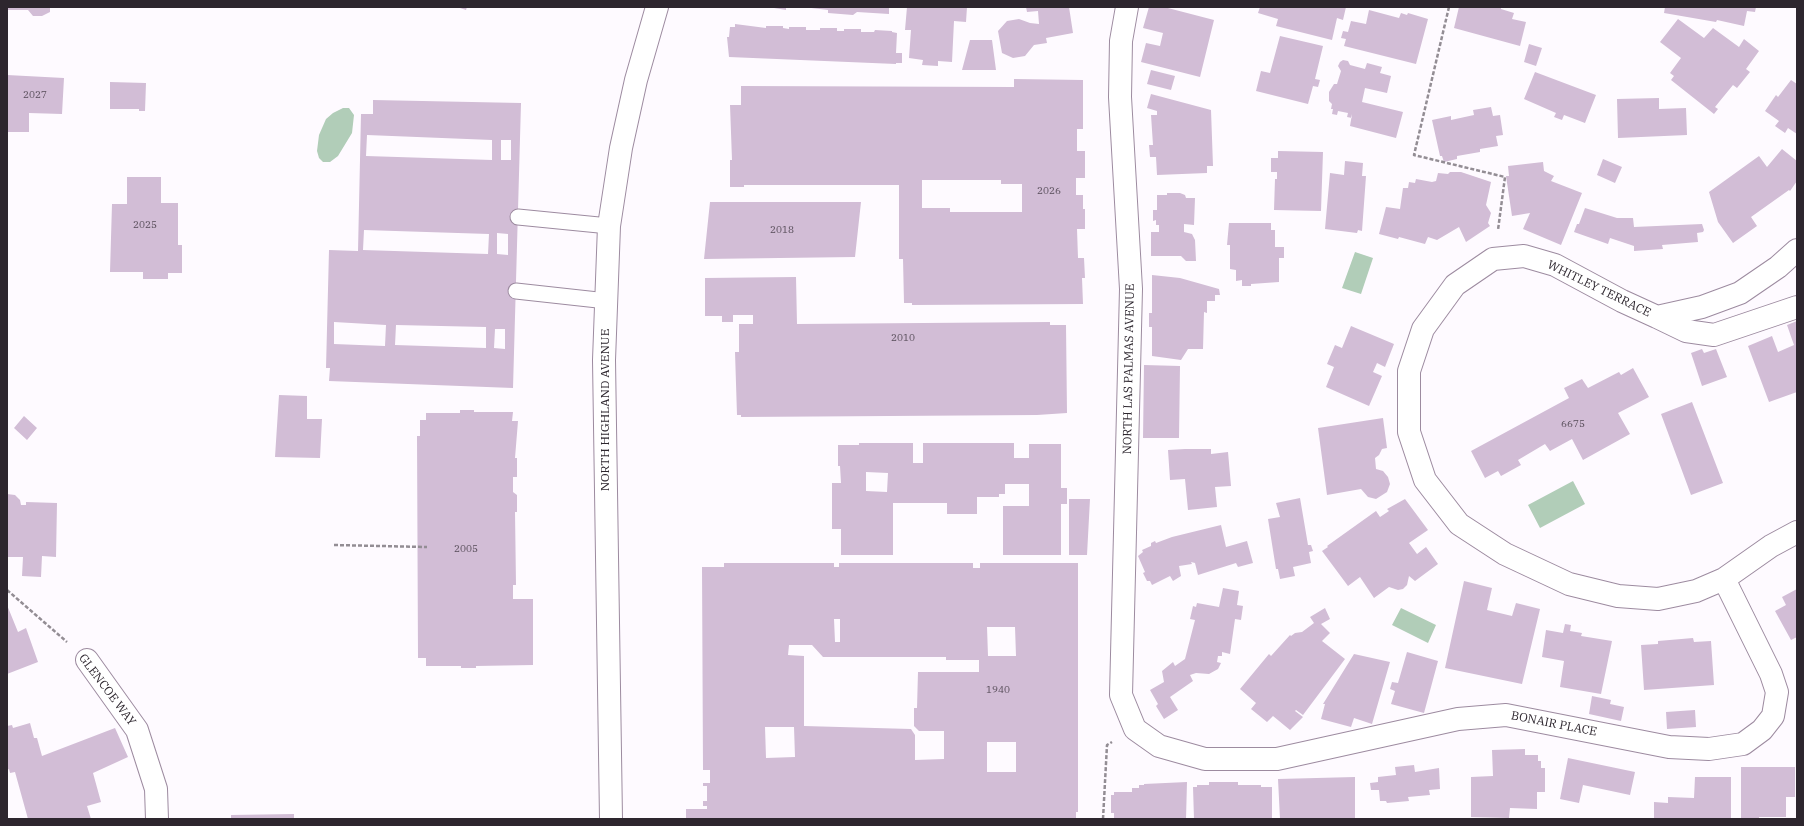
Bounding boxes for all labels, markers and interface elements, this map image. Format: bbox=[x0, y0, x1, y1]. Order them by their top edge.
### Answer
house number: 2027 bbox=[23, 89, 47, 101]
house number: 2026 bbox=[1037, 185, 1061, 197]
house number: 2025 bbox=[133, 219, 157, 231]
house number: 2018 bbox=[770, 224, 794, 236]
street label: WHITLEY TERRACE bbox=[1545, 258, 1653, 320]
street label: NORTH LAS PALMAS AVENUE bbox=[1120, 283, 1138, 455]
street label: NORTH HIGHLAND AVENUE bbox=[599, 329, 613, 491]
house number: 2010 bbox=[891, 332, 915, 344]
house number: 6675 bbox=[1561, 418, 1585, 430]
house number: 2005 bbox=[454, 543, 478, 555]
street label: GLENCOE WAY bbox=[75, 651, 139, 729]
house number: 1940 bbox=[986, 684, 1010, 696]
street label: BONAIR PLACE bbox=[1510, 709, 1598, 739]

